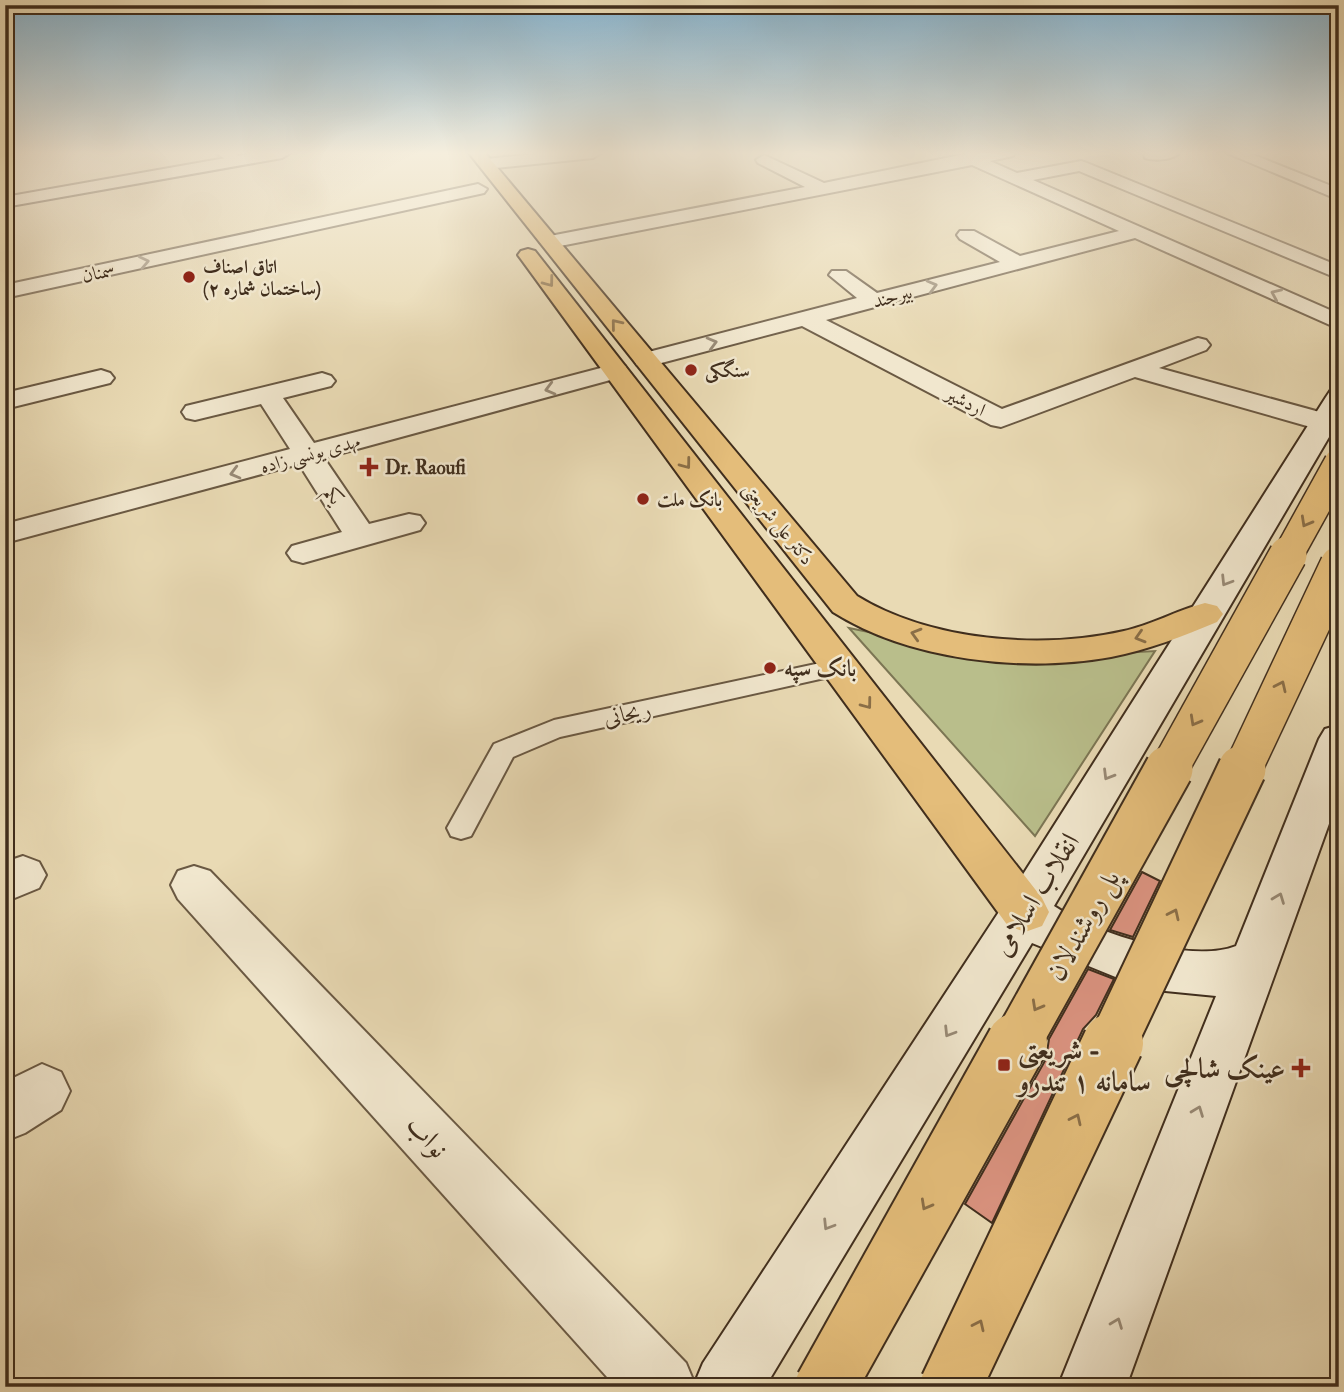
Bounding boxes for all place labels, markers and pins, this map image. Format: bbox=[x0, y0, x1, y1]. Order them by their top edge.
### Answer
place label: اتاق اصناف (ساختمان شماره ۲) bbox=[203, 255, 321, 301]
marker: اتاق اصناف (ساختمان شماره ۲) bbox=[181, 269, 197, 285]
place label: سنگکی bbox=[705, 358, 750, 383]
marker: سنگکی bbox=[683, 362, 699, 378]
place label: Dr. Raoufi bbox=[385, 456, 466, 480]
marker: Dr. Raoufi bbox=[359, 457, 379, 477]
place label: بانک ملت bbox=[657, 488, 722, 512]
marker: بانک ملت bbox=[635, 491, 651, 507]
place label: بانک سپه bbox=[784, 654, 856, 684]
marker: بانک سپه bbox=[762, 660, 778, 676]
place label: شریعتی - سامانه ۱ تندرو bbox=[1015, 1033, 1151, 1100]
place label: عينک شالچی bbox=[1164, 1052, 1285, 1088]
marker: شریعتی - سامانه ۱ تندرو bbox=[996, 1057, 1012, 1073]
marker: عينک شالچی bbox=[1291, 1058, 1311, 1078]

